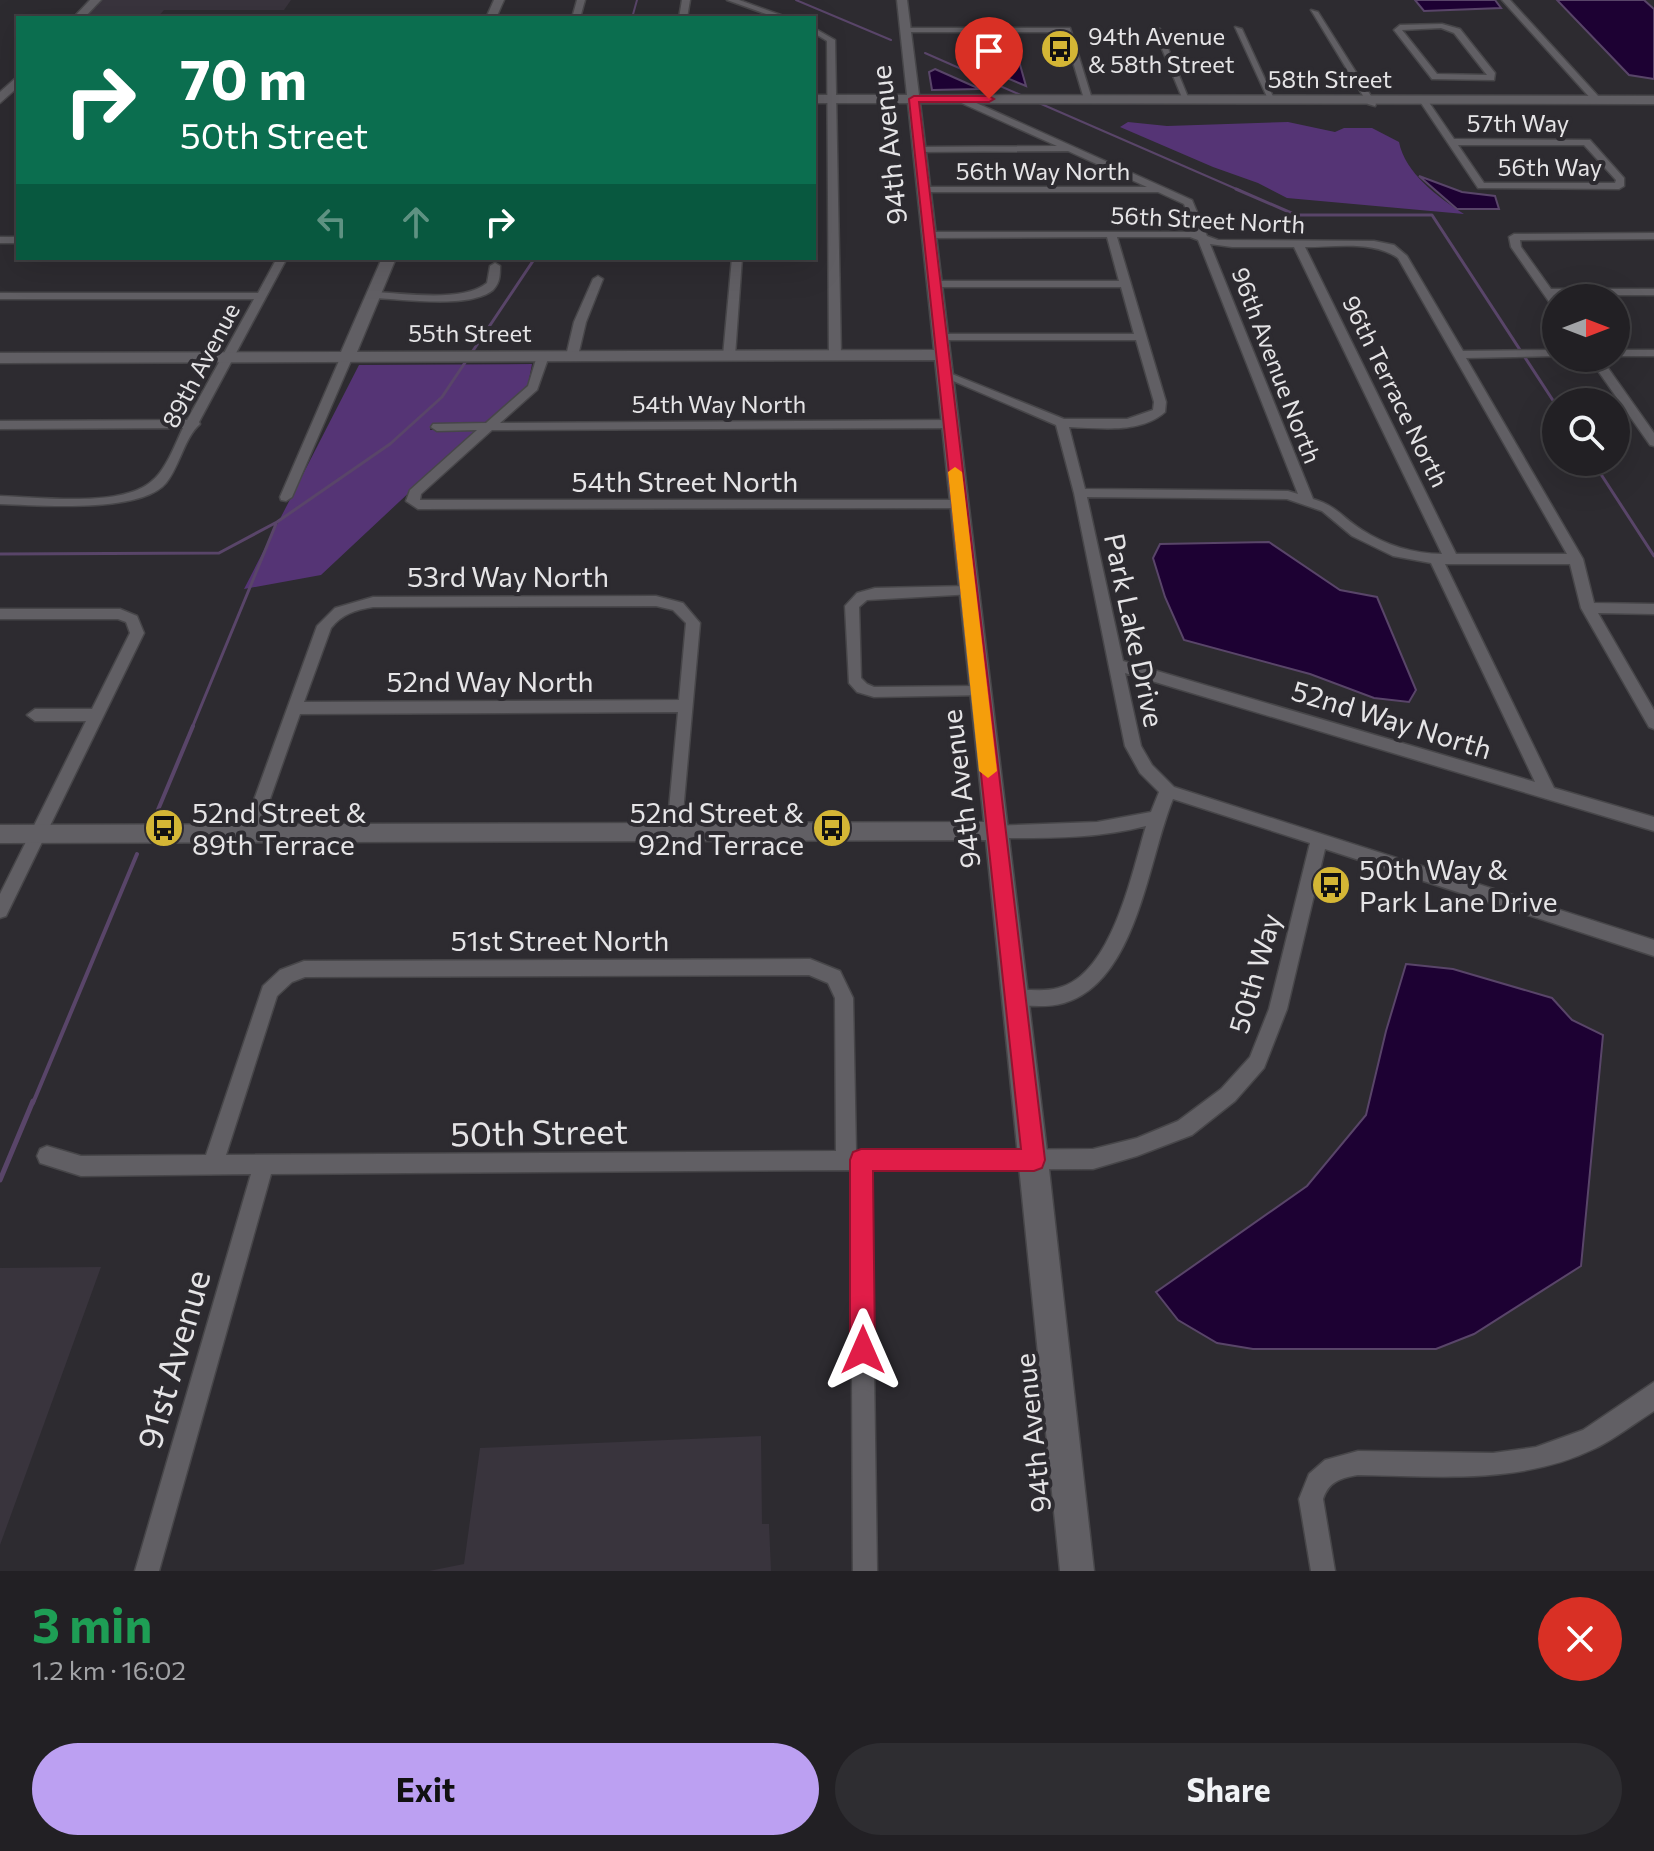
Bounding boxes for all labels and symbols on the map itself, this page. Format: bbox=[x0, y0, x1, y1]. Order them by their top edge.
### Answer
pin bbox=[955, 17, 1023, 99]
place label: 94th Avenue & 58th Street bbox=[1088, 21, 1235, 78]
bus stop icon: 94th Avenue & 58th Street bbox=[1039, 28, 1081, 70]
street label: 94th Avenue bbox=[863, 64, 913, 226]
street label: 58th Street bbox=[1268, 64, 1392, 93]
street label: 57th Way bbox=[1467, 108, 1569, 137]
street label: 56th Way bbox=[1498, 152, 1602, 181]
street label: 56th Way North bbox=[956, 156, 1130, 185]
street label: 56th Street North bbox=[1110, 199, 1306, 239]
street label: 96th Avenue North bbox=[1226, 263, 1328, 467]
north arrow bbox=[1542, 284, 1630, 372]
street label: 96th Terrace North bbox=[1337, 290, 1455, 492]
street label: 89th Avenue bbox=[155, 298, 245, 432]
street label: 55th Street bbox=[408, 318, 532, 347]
street label: 54th Way North bbox=[632, 389, 806, 418]
street label: 54th Street North bbox=[572, 464, 798, 498]
street label: Park Lake Drive bbox=[1098, 530, 1172, 730]
street label: 53rd Way North bbox=[407, 559, 609, 593]
street label: 52nd Way North bbox=[386, 664, 594, 698]
street label: 52nd Way North bbox=[1288, 672, 1496, 766]
street label: 94th Avenue bbox=[933, 708, 987, 870]
place label: 52nd Street & 89th Terrace bbox=[192, 795, 367, 861]
place label: 52nd Street & 92nd Terrace bbox=[630, 795, 804, 861]
bus stop icon: 52nd Street & 89th Terrace bbox=[143, 807, 185, 849]
bus stop icon: 52nd Street & 92nd Terrace bbox=[811, 807, 853, 849]
place label: 50th Way & Park Lane Drive bbox=[1359, 852, 1557, 918]
bus stop icon: 50th Way & Park Lane Drive bbox=[1310, 864, 1352, 906]
street label: 50th Way bbox=[1221, 909, 1287, 1037]
street label: 51st Street North bbox=[451, 923, 669, 957]
street label: 50th Street bbox=[450, 1108, 628, 1154]
street label: 91st Avenue bbox=[126, 1265, 218, 1453]
position arrow bbox=[821, 1308, 905, 1392]
street label: 94th Avenue bbox=[1007, 1352, 1057, 1514]

